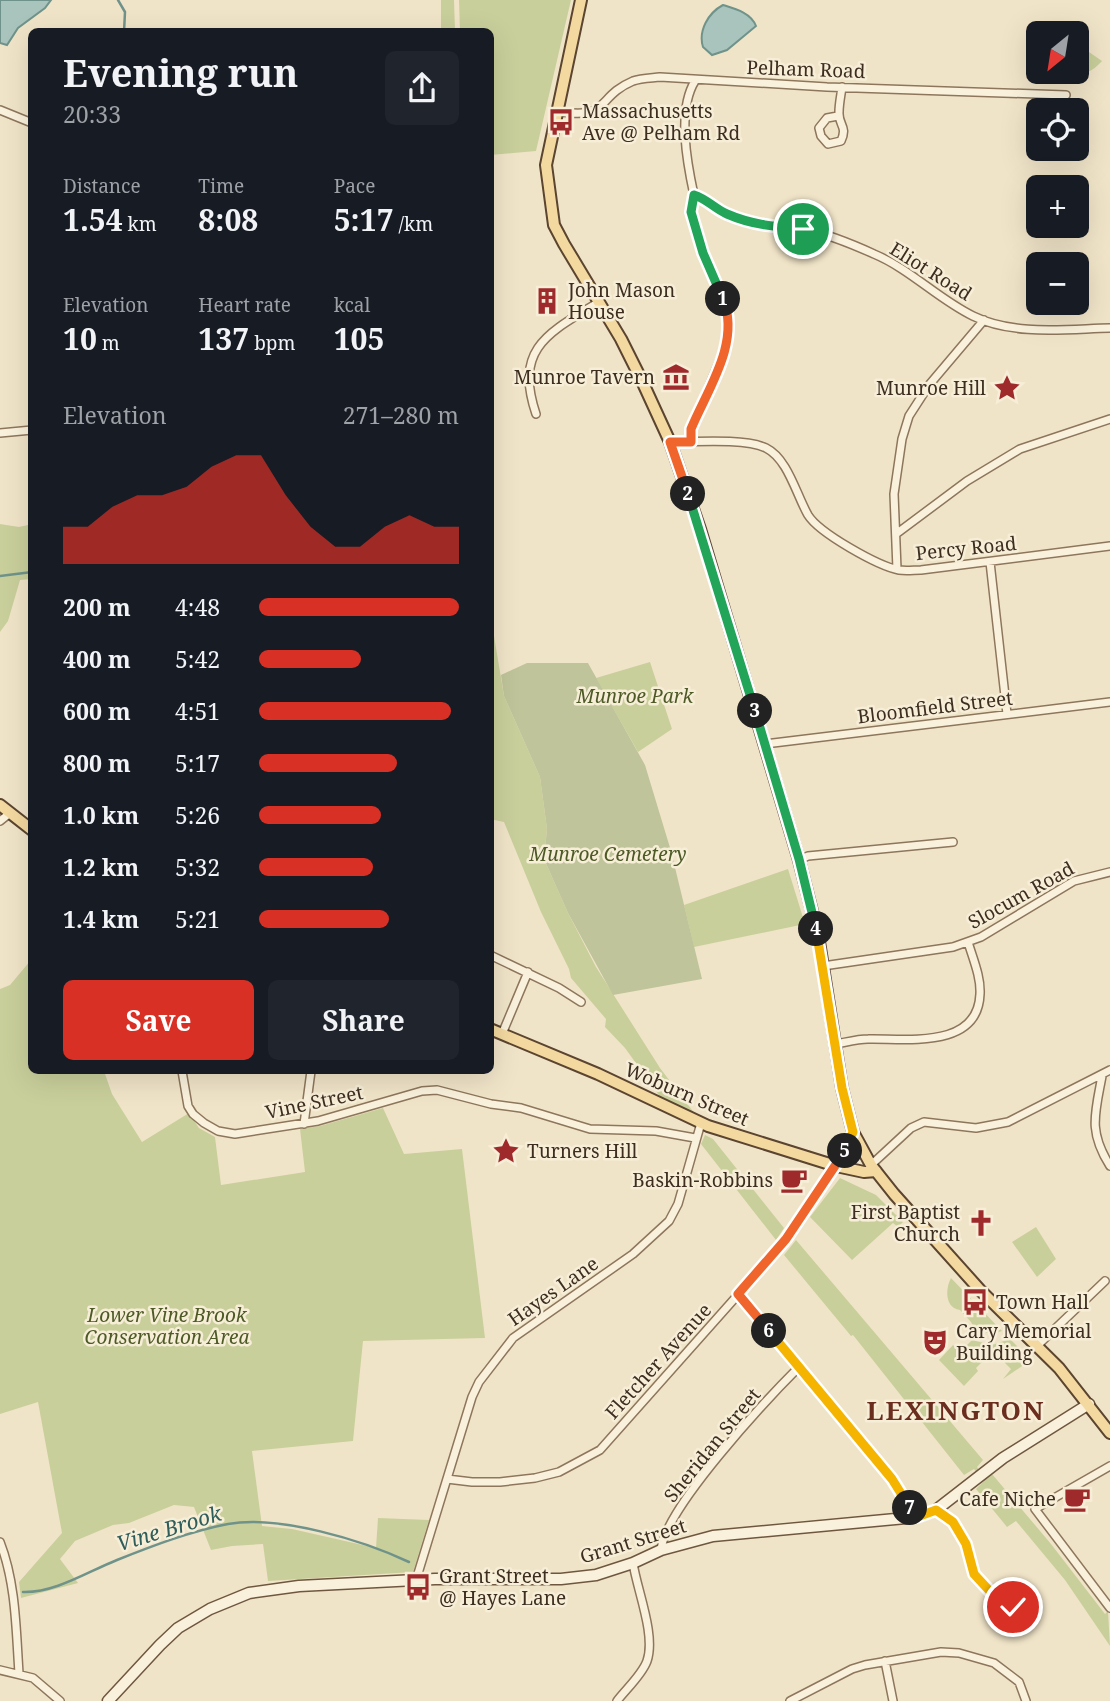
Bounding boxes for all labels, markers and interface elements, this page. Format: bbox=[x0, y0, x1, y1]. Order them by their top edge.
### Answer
north arrow bbox=[1026, 21, 1088, 84]
map controls bbox=[1026, 21, 1089, 315]
text: Evening run bbox=[63, 46, 298, 98]
button: share bbox=[385, 51, 459, 125]
street label: Pelham Road bbox=[746, 54, 866, 84]
text: 20:33 bbox=[63, 98, 121, 130]
place label: Massachusetts Ave @ Pelham Rd bbox=[582, 98, 740, 146]
button: locate bbox=[1026, 98, 1089, 161]
bus stop icon: Massachusetts Ave @ Pelham Rd bbox=[546, 107, 576, 137]
text: Distance bbox=[63, 173, 141, 199]
text: Time bbox=[198, 173, 244, 199]
text: Pace bbox=[334, 173, 375, 199]
button: + bbox=[1026, 175, 1089, 238]
text: 1.54 bbox=[63, 199, 123, 240]
text: 8:08 bbox=[198, 199, 258, 240]
text: 5:17 bbox=[334, 199, 394, 240]
pin bbox=[773, 199, 833, 259]
icon: arrive bbox=[784, 210, 822, 248]
text: km bbox=[123, 211, 157, 237]
text: /km bbox=[394, 211, 433, 237]
street label: Eliot Road bbox=[885, 236, 977, 307]
button: − bbox=[1026, 252, 1089, 315]
place label: John Mason House bbox=[567, 277, 675, 325]
pin: 1 bbox=[706, 282, 740, 316]
text: 1 bbox=[717, 285, 728, 311]
building icon: John Mason House bbox=[532, 286, 562, 316]
text: Elevation bbox=[63, 292, 149, 318]
text: Heart rate bbox=[198, 292, 291, 318]
text: kcal bbox=[334, 292, 370, 318]
text: 10 bbox=[63, 318, 97, 359]
text: 137 bbox=[198, 318, 249, 359]
text: 105 bbox=[334, 318, 385, 359]
text: m bbox=[97, 330, 120, 356]
text: bpm bbox=[249, 330, 295, 356]
museum icon: Munroe Tavern bbox=[661, 362, 691, 392]
place label: Munroe Tavern bbox=[514, 364, 655, 390]
place icon: Munroe Hill bbox=[992, 373, 1022, 403]
place label: Munroe Hill bbox=[876, 375, 986, 401]
text: Elevation bbox=[63, 399, 167, 431]
text: 271–280 m bbox=[343, 399, 459, 431]
pin: 2 bbox=[670, 476, 706, 512]
text: 2 bbox=[682, 480, 693, 506]
street label: Percy Road bbox=[914, 530, 1018, 566]
text: 200 m bbox=[63, 591, 131, 623]
text: 4:48 bbox=[175, 591, 220, 623]
text: 400 m bbox=[63, 643, 131, 675]
text: 5:42 bbox=[175, 643, 220, 675]
park label: Munroe Park bbox=[576, 683, 695, 709]
street label: Bloomfield Street bbox=[856, 685, 1015, 729]
pin: 3 bbox=[738, 694, 772, 728]
text: 600 m bbox=[63, 695, 131, 727]
text: 4:51 bbox=[175, 695, 220, 727]
text: 3 bbox=[749, 697, 760, 723]
text: 800 m bbox=[63, 747, 131, 779]
text: 5:17 bbox=[175, 747, 220, 779]
text: 1.0 km bbox=[63, 799, 139, 831]
text: 5:26 bbox=[175, 799, 220, 831]
park label: Munroe Cemetery bbox=[528, 841, 687, 867]
text: 1.2 km bbox=[63, 851, 139, 883]
text: 5:32 bbox=[175, 851, 220, 883]
street label: Slocum Road bbox=[963, 855, 1079, 935]
text: 1.4 km bbox=[63, 903, 139, 935]
text: 5:21 bbox=[175, 903, 220, 935]
pin: 4 bbox=[798, 912, 834, 946]
text: 4 bbox=[810, 915, 821, 941]
button: Save bbox=[63, 980, 254, 1060]
button: Share bbox=[268, 980, 459, 1060]
street label: Woburn Street bbox=[621, 1056, 753, 1132]
street label: Vine Street bbox=[263, 1079, 366, 1125]
pin: 5 bbox=[828, 1134, 862, 1168]
place icon: Turners Hill bbox=[491, 1136, 521, 1166]
text: 5 bbox=[839, 1137, 850, 1163]
place label: Turners Hill bbox=[527, 1138, 638, 1164]
cafe icon: Baskin-Robbins bbox=[779, 1165, 809, 1195]
place label: Baskin-Robbins bbox=[632, 1167, 773, 1193]
place label: First Baptist Church bbox=[851, 1199, 960, 1247]
church icon: First Baptist Church bbox=[966, 1208, 996, 1238]
street label: Hayes Lane bbox=[503, 1250, 603, 1332]
bus stop icon: Town Hall bbox=[960, 1287, 990, 1317]
place label: Town Hall bbox=[996, 1289, 1089, 1315]
street label: Fletcher Avenue bbox=[599, 1298, 717, 1424]
park label: Lower Vine Brook Conservation Area bbox=[85, 1302, 249, 1350]
pin: 6 bbox=[752, 1314, 786, 1348]
text: 6 bbox=[763, 1317, 774, 1343]
place label: Cary Memorial Building bbox=[956, 1318, 1092, 1366]
theatre icon: Cary Memorial Building bbox=[920, 1327, 950, 1357]
street label: Sheridan Street bbox=[658, 1382, 766, 1508]
district label: LEXINGTON bbox=[867, 1392, 1045, 1428]
cafe icon: Cafe Niche bbox=[1062, 1484, 1092, 1514]
place label: Cafe Niche bbox=[959, 1486, 1056, 1512]
pin: 7 bbox=[892, 1490, 928, 1526]
text: 7 bbox=[904, 1494, 915, 1520]
water label: Vine Brook bbox=[113, 1498, 226, 1557]
street label: Grant Street bbox=[577, 1512, 690, 1569]
place label: Grant Street @ Hayes Lane bbox=[439, 1563, 566, 1611]
bus stop icon: Grant Street @ Hayes Lane bbox=[403, 1572, 433, 1602]
pin bbox=[983, 1577, 1043, 1637]
icon: check bbox=[994, 1588, 1032, 1626]

